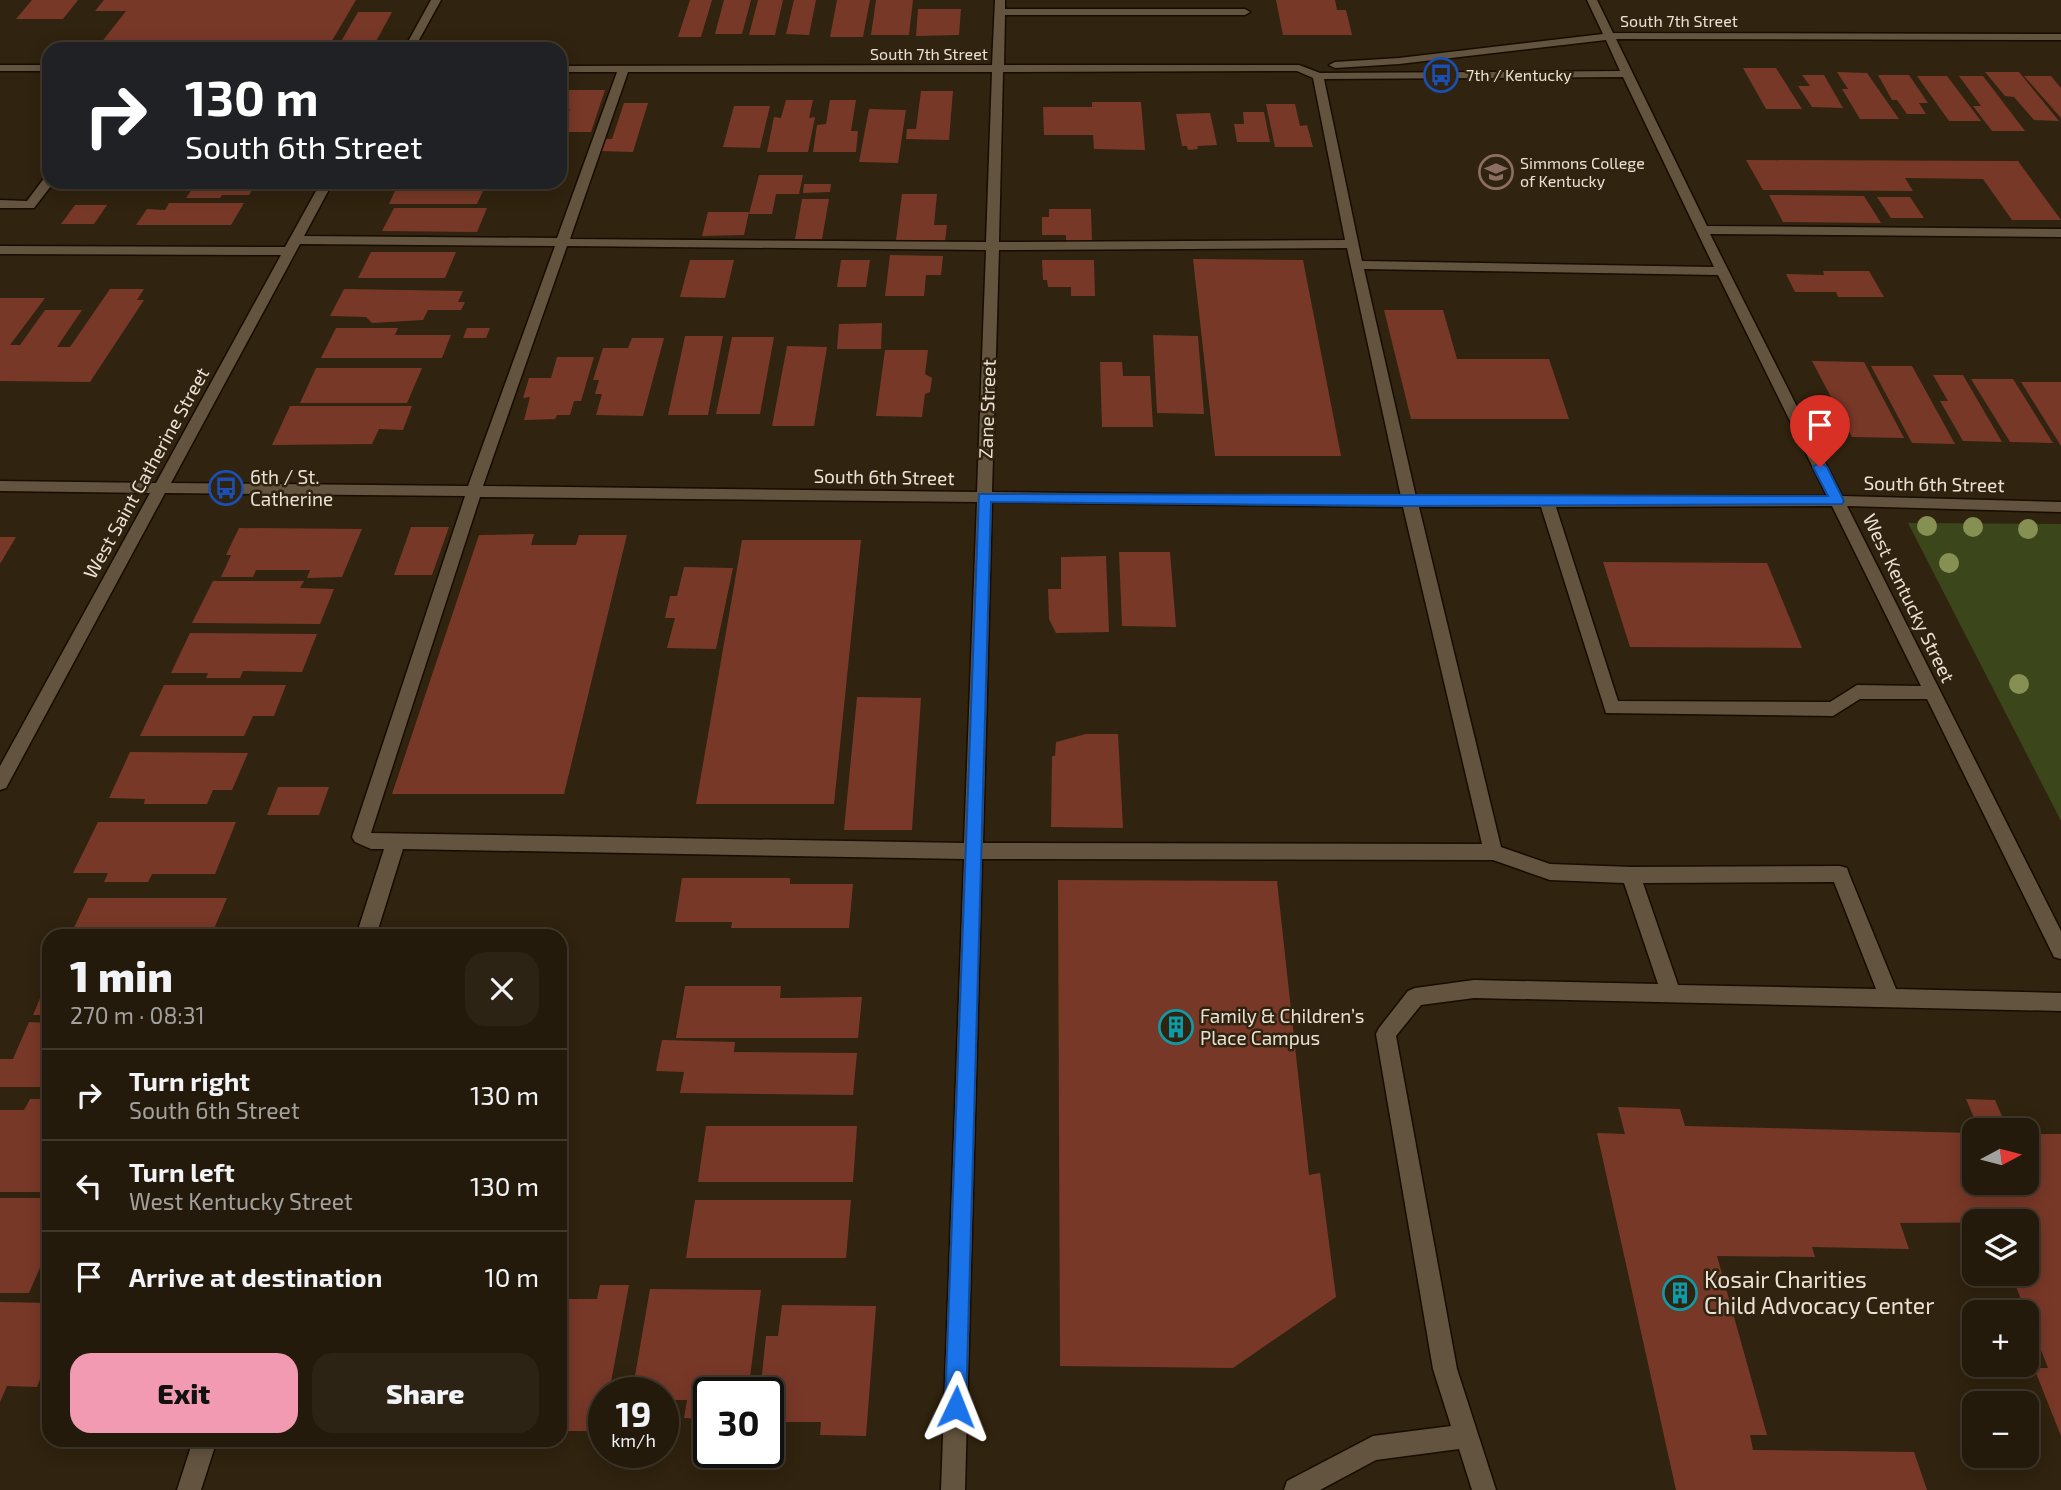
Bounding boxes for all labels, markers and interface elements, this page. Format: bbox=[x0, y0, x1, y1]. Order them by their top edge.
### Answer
street label: South 7th Street bbox=[1620, 11, 1738, 30]
street label: South 7th Street bbox=[870, 44, 988, 63]
bus stop icon: 7th / Kentucky bbox=[1422, 56, 1460, 94]
place label: 7th / Kentucky bbox=[1466, 65, 1572, 84]
text: 130 m bbox=[185, 67, 319, 126]
icon: right bbox=[70, 70, 161, 161]
text: South 6th Street bbox=[185, 127, 422, 165]
school or university icon: Simmons College of Kentucky bbox=[1477, 153, 1515, 191]
place label: Simmons College of Kentucky bbox=[1520, 153, 1645, 190]
street label: Zane Street bbox=[973, 359, 1000, 459]
street label: West Saint Catherine Street bbox=[78, 363, 213, 582]
pin bbox=[1790, 395, 1850, 467]
icon: arrive bbox=[1801, 406, 1839, 444]
street label: South 6th Street bbox=[813, 464, 955, 489]
place label: 6th / St. Catherine bbox=[250, 465, 333, 510]
bus stop icon: 6th / St. Catherine bbox=[207, 469, 245, 507]
street label: South 6th Street bbox=[1863, 471, 2005, 496]
street label: West Kentucky Street bbox=[1859, 510, 1960, 686]
text: 1 min bbox=[70, 950, 173, 1000]
button: close bbox=[465, 952, 539, 1026]
text: 270 m · 08:31 bbox=[70, 1001, 205, 1029]
place label: Family & Children’s Place Campus bbox=[1200, 1004, 1364, 1049]
building icon: Family & Children’s Place Campus bbox=[1157, 1008, 1195, 1046]
text: Turn right bbox=[129, 1065, 250, 1096]
icon: right bbox=[70, 1076, 108, 1114]
text: 130 m bbox=[470, 1079, 539, 1110]
text: South 6th Street bbox=[129, 1096, 300, 1124]
north arrow bbox=[1962, 1118, 2039, 1195]
map controls bbox=[1962, 1118, 2039, 1468]
text: Turn left bbox=[129, 1156, 235, 1187]
icon: left bbox=[70, 1167, 108, 1205]
text: 130 m bbox=[470, 1170, 539, 1201]
text: West Kentucky Street bbox=[129, 1187, 353, 1215]
button: layers bbox=[1962, 1209, 2039, 1286]
icon: arrive bbox=[70, 1258, 108, 1296]
text: Arrive at destination bbox=[129, 1261, 382, 1292]
text: 10 m bbox=[484, 1261, 539, 1292]
place label: Kosair Charities Child Advocacy Center bbox=[1704, 1265, 1934, 1319]
building icon: Kosair Charities Child Advocacy Center bbox=[1661, 1274, 1699, 1312]
button: + bbox=[1962, 1300, 2039, 1377]
button: Exit bbox=[70, 1353, 298, 1433]
button: Share bbox=[312, 1353, 539, 1433]
position arrow bbox=[919, 1370, 993, 1444]
speed limit sign: 30 bbox=[693, 1377, 784, 1468]
button: − bbox=[1962, 1391, 2039, 1468]
text: 19 bbox=[616, 1392, 651, 1434]
text: km/h bbox=[611, 1429, 656, 1451]

